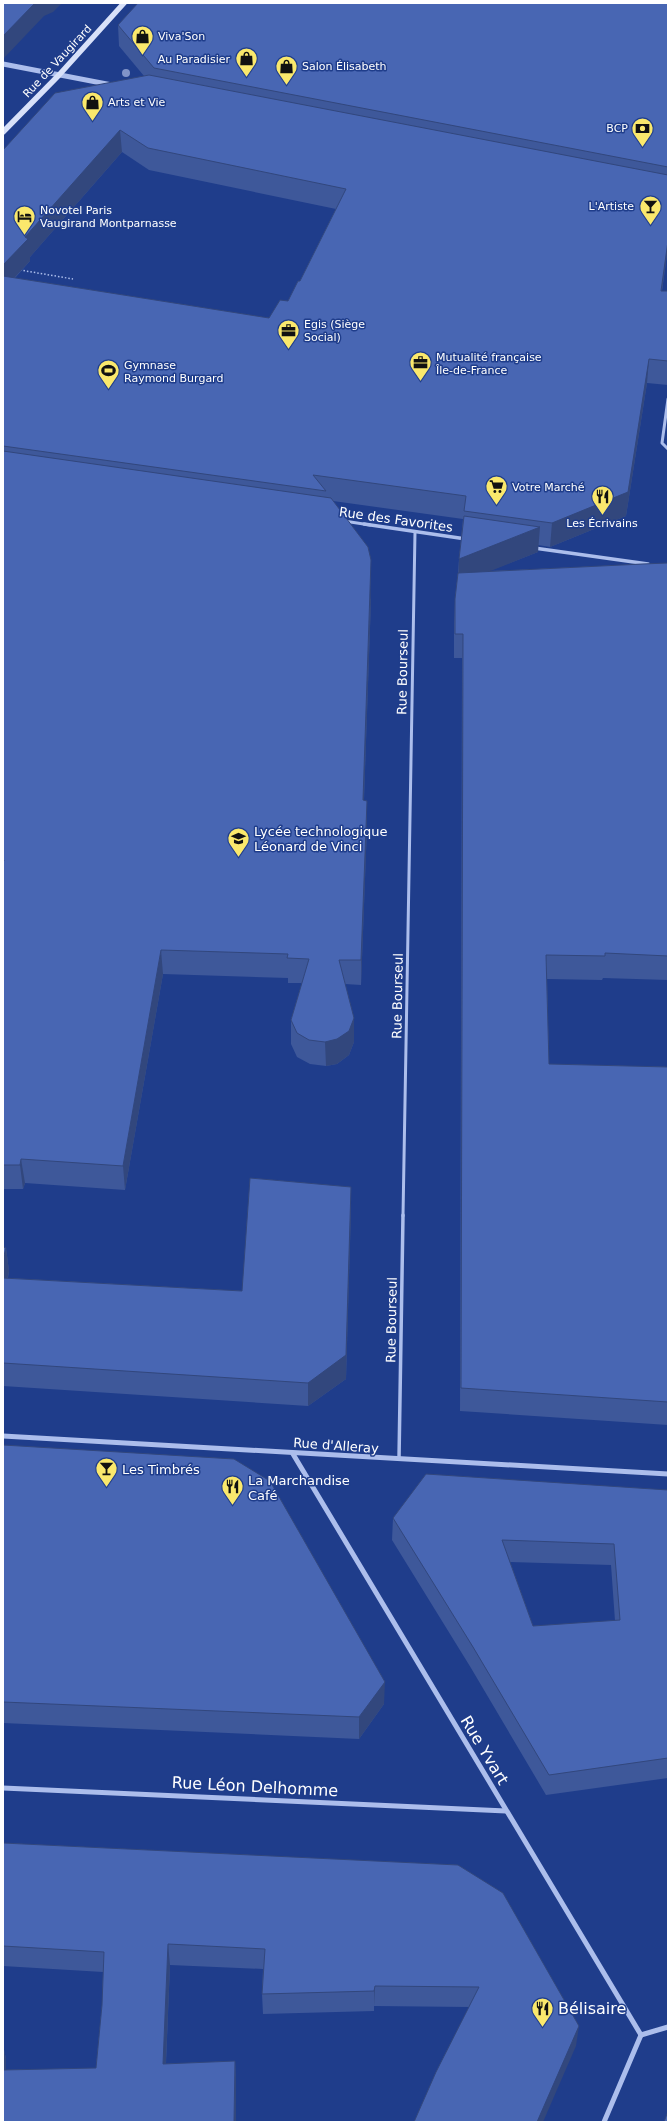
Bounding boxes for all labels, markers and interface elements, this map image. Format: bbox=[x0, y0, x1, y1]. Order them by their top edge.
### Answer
street label: Rue de Vaugirard bbox=[20, 22, 94, 100]
shop icon: Viva'Son bbox=[129, 23, 155, 56]
place label: Viva'Son bbox=[158, 30, 205, 43]
shop icon: Au Paradisier bbox=[233, 46, 259, 79]
place label: Au Paradisier bbox=[158, 53, 230, 66]
shop icon: Salon Élisabeth bbox=[274, 53, 300, 86]
place label: Salon Élisabeth bbox=[302, 60, 387, 73]
shop icon: Arts et Vie bbox=[80, 89, 106, 122]
place label: Arts et Vie bbox=[108, 96, 166, 109]
bank icon: BCP bbox=[630, 115, 656, 148]
place label: BCP bbox=[606, 122, 628, 135]
bar icon: L'Artiste bbox=[637, 193, 663, 226]
place label: L'Artiste bbox=[589, 200, 634, 213]
hotel icon: Novotel Paris Vaugirand Montparnasse bbox=[12, 203, 38, 236]
place label: Novotel Paris Vaugirand Montparnasse bbox=[40, 204, 177, 230]
office icon: Egis (Siège Social) bbox=[275, 317, 301, 350]
place label: Egis (Siège Social) bbox=[304, 318, 365, 344]
office icon: Mutualité française Île-de-France bbox=[408, 350, 434, 383]
place label: Mutualité française Île-de-France bbox=[435, 351, 542, 377]
sports icon: Gymnase Raymond Burgard bbox=[96, 358, 122, 391]
place label: Gymnase Raymond Burgard bbox=[124, 359, 223, 385]
supermarket icon: Votre Marché bbox=[484, 474, 510, 507]
place label: Votre Marché bbox=[512, 481, 585, 494]
restaurant icon: Les Écrivains bbox=[589, 484, 615, 517]
street label: Rue des Favorites bbox=[338, 504, 454, 535]
place label: Les Écrivains bbox=[566, 517, 638, 530]
street label: Rue Bourseul bbox=[394, 629, 411, 715]
place label: Lycée technologique Léonard de Vinci bbox=[254, 824, 388, 854]
school or university icon: Lycée technologique Léonard de Vinci bbox=[225, 825, 251, 858]
street label: Rue Bourseul bbox=[389, 953, 406, 1039]
street label: Rue Bourseul bbox=[383, 1277, 400, 1363]
street label: Rue d'Alleray bbox=[293, 1435, 380, 1456]
bar icon: Les Timbrés bbox=[94, 1456, 120, 1489]
place label: Les Timbrés bbox=[122, 1462, 200, 1477]
place label: La Marchandise Café bbox=[248, 1473, 350, 1503]
restaurant icon: La Marchandise Café bbox=[220, 1474, 246, 1507]
street label: Rue Yvart bbox=[457, 1712, 513, 1788]
street label: Rue Léon Delhomme bbox=[171, 1773, 339, 1800]
restaurant icon: Bélisaire bbox=[529, 1995, 555, 2028]
place label: Bélisaire bbox=[558, 1999, 626, 2018]

